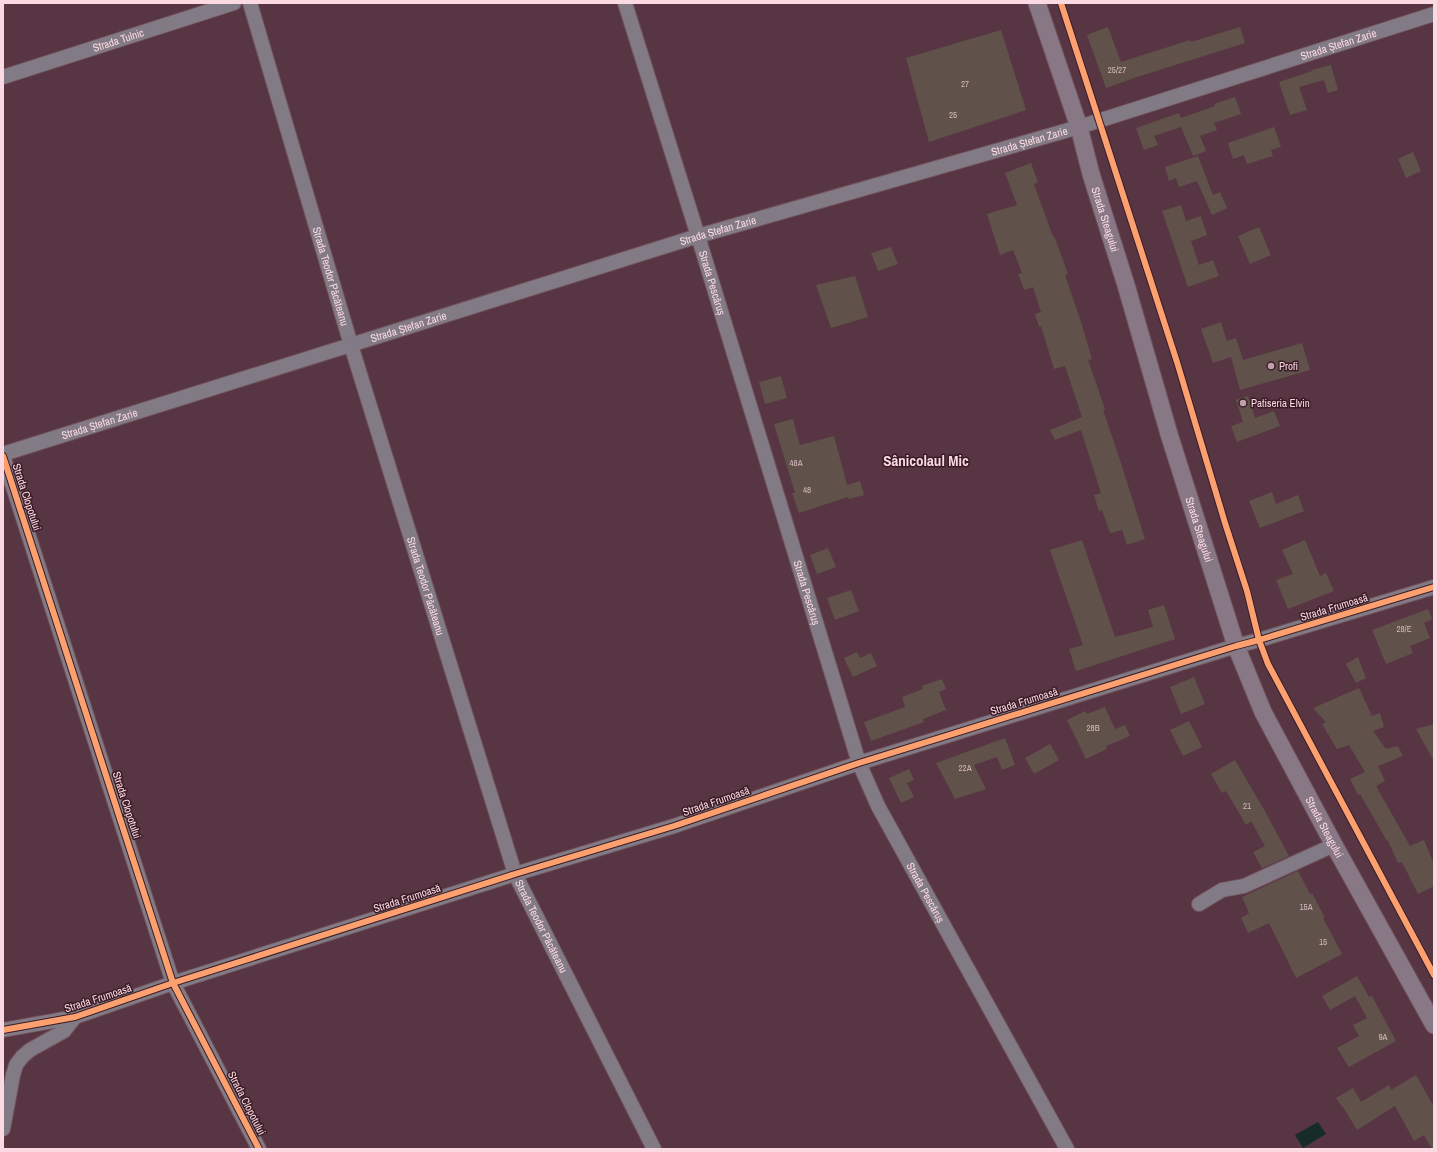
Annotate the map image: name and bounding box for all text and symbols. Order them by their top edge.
street label: Strada Tulnic [91,25,146,55]
street label: Strada Ștefan Zarie [1299,26,1378,63]
house number: 25/27 [1108,64,1126,76]
house number: 27 [961,78,969,90]
house number: 25 [949,109,957,121]
street label: Strada Ștefan Zarie [989,124,1069,159]
street label: Strada Steagului [1088,185,1122,254]
street label: Strada Ștefan Zarie [678,213,758,248]
street label: Strada Teodor Păcăteanu [310,225,352,327]
street label: Strada Pescăruș [696,249,729,317]
street label: Strada Ștefan Zarie [369,308,448,345]
place label: Profi [1279,359,1298,373]
marker: Profi [1266,361,1276,371]
place label: Patiseria Elvin [1251,396,1310,410]
marker: Patiseria Elvin [1238,398,1248,408]
street label: Strada Ștefan Zarie [60,405,139,442]
district label: Sânicolaul Mic [883,450,969,471]
house number: 48A [789,457,803,469]
street label: Strada Clopotului [10,462,44,532]
house number: 48 [803,484,811,496]
street label: Strada Steagului [1182,495,1216,564]
street label: Strada Teodor Păcăteanu [404,535,448,637]
street label: Strada Pescăruș [790,559,824,627]
street label: Strada Frumoasă [1299,590,1369,624]
house number: 28/E [1396,623,1412,635]
street label: Strada Frumoasă [989,684,1059,718]
house number: 28B [1086,722,1100,734]
house number: 22A [958,762,972,774]
street label: Strada Clopotului [110,770,144,840]
street label: Strada Frumoasă [681,783,751,819]
street label: Strada Steagului [1302,794,1347,860]
house number: 21 [1243,800,1251,812]
street label: Strada Pescăruș [903,860,948,926]
street label: Strada Teodor Păcăteanu [512,877,571,975]
street label: Strada Frumoasă [372,881,442,915]
house number: 15A [1299,901,1313,913]
house number: 15 [1319,936,1327,948]
street label: Strada Frumoasă [63,981,133,1015]
house number: 9A [1378,1031,1388,1043]
street label: Strada Clopotului [225,1069,269,1137]

